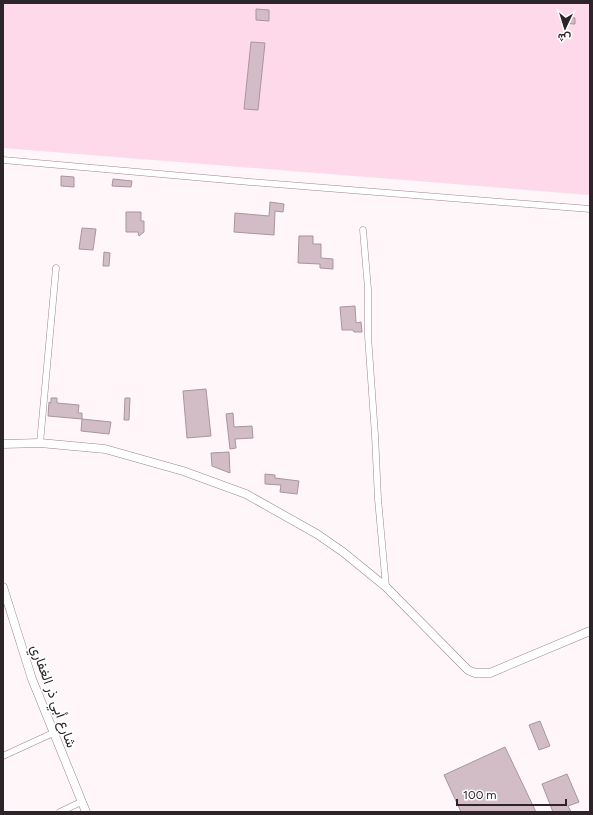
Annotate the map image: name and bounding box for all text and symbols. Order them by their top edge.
north arrow [545,8,585,48]
text: ش [557,31,571,44]
street label: شارع أبي ذر الغفاري [24,642,80,751]
scale bar [457,781,566,807]
text: 100 m [463,788,497,802]

